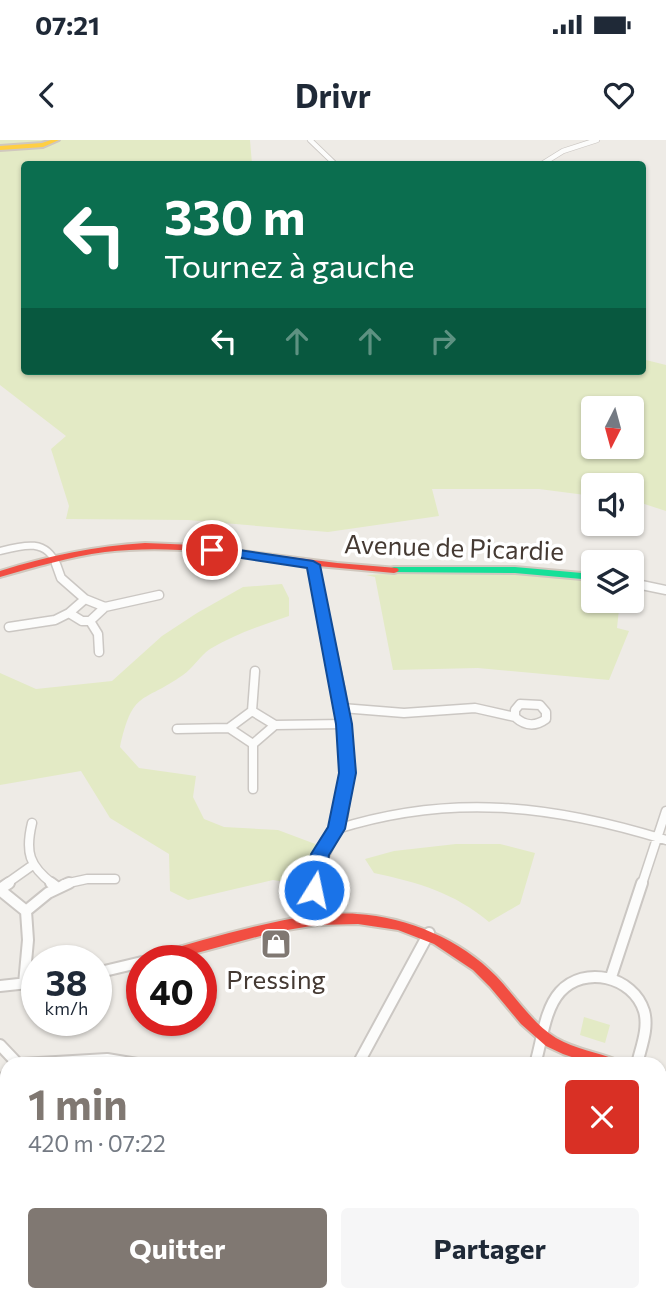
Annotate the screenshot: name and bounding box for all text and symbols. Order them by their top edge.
text: 07:21 [35,9,100,40]
text: Drivr [295,75,371,115]
icon: back [28,76,66,114]
icon: heart [600,76,638,114]
text: 330 m [164,185,305,245]
icon: left [49,189,140,280]
text: Tournez à gauche [164,245,415,285]
icon: left [205,322,243,360]
icon: ahead [278,322,316,360]
icon: ahead [351,322,389,360]
icon: right [424,322,462,360]
north arrow [581,396,644,458]
map controls [581,396,644,613]
button: sound [581,473,644,536]
pin [182,520,242,580]
street label: Avenue de Picardie [343,527,565,566]
icon: arrive [193,531,231,569]
button: layers [581,550,644,613]
position arrow [277,853,351,927]
shop icon: Pressing [259,927,293,961]
speed limit sign: 40 [126,945,217,1036]
text: 38 [45,960,88,1003]
place label: Pressing [226,963,326,994]
text: km/h [45,997,88,1019]
text: 1 min [28,1077,128,1129]
button: close [565,1080,639,1154]
text: 420 m · 07:22 [28,1129,166,1157]
button: Quitter [28,1208,327,1288]
button: Partager [341,1208,639,1288]

